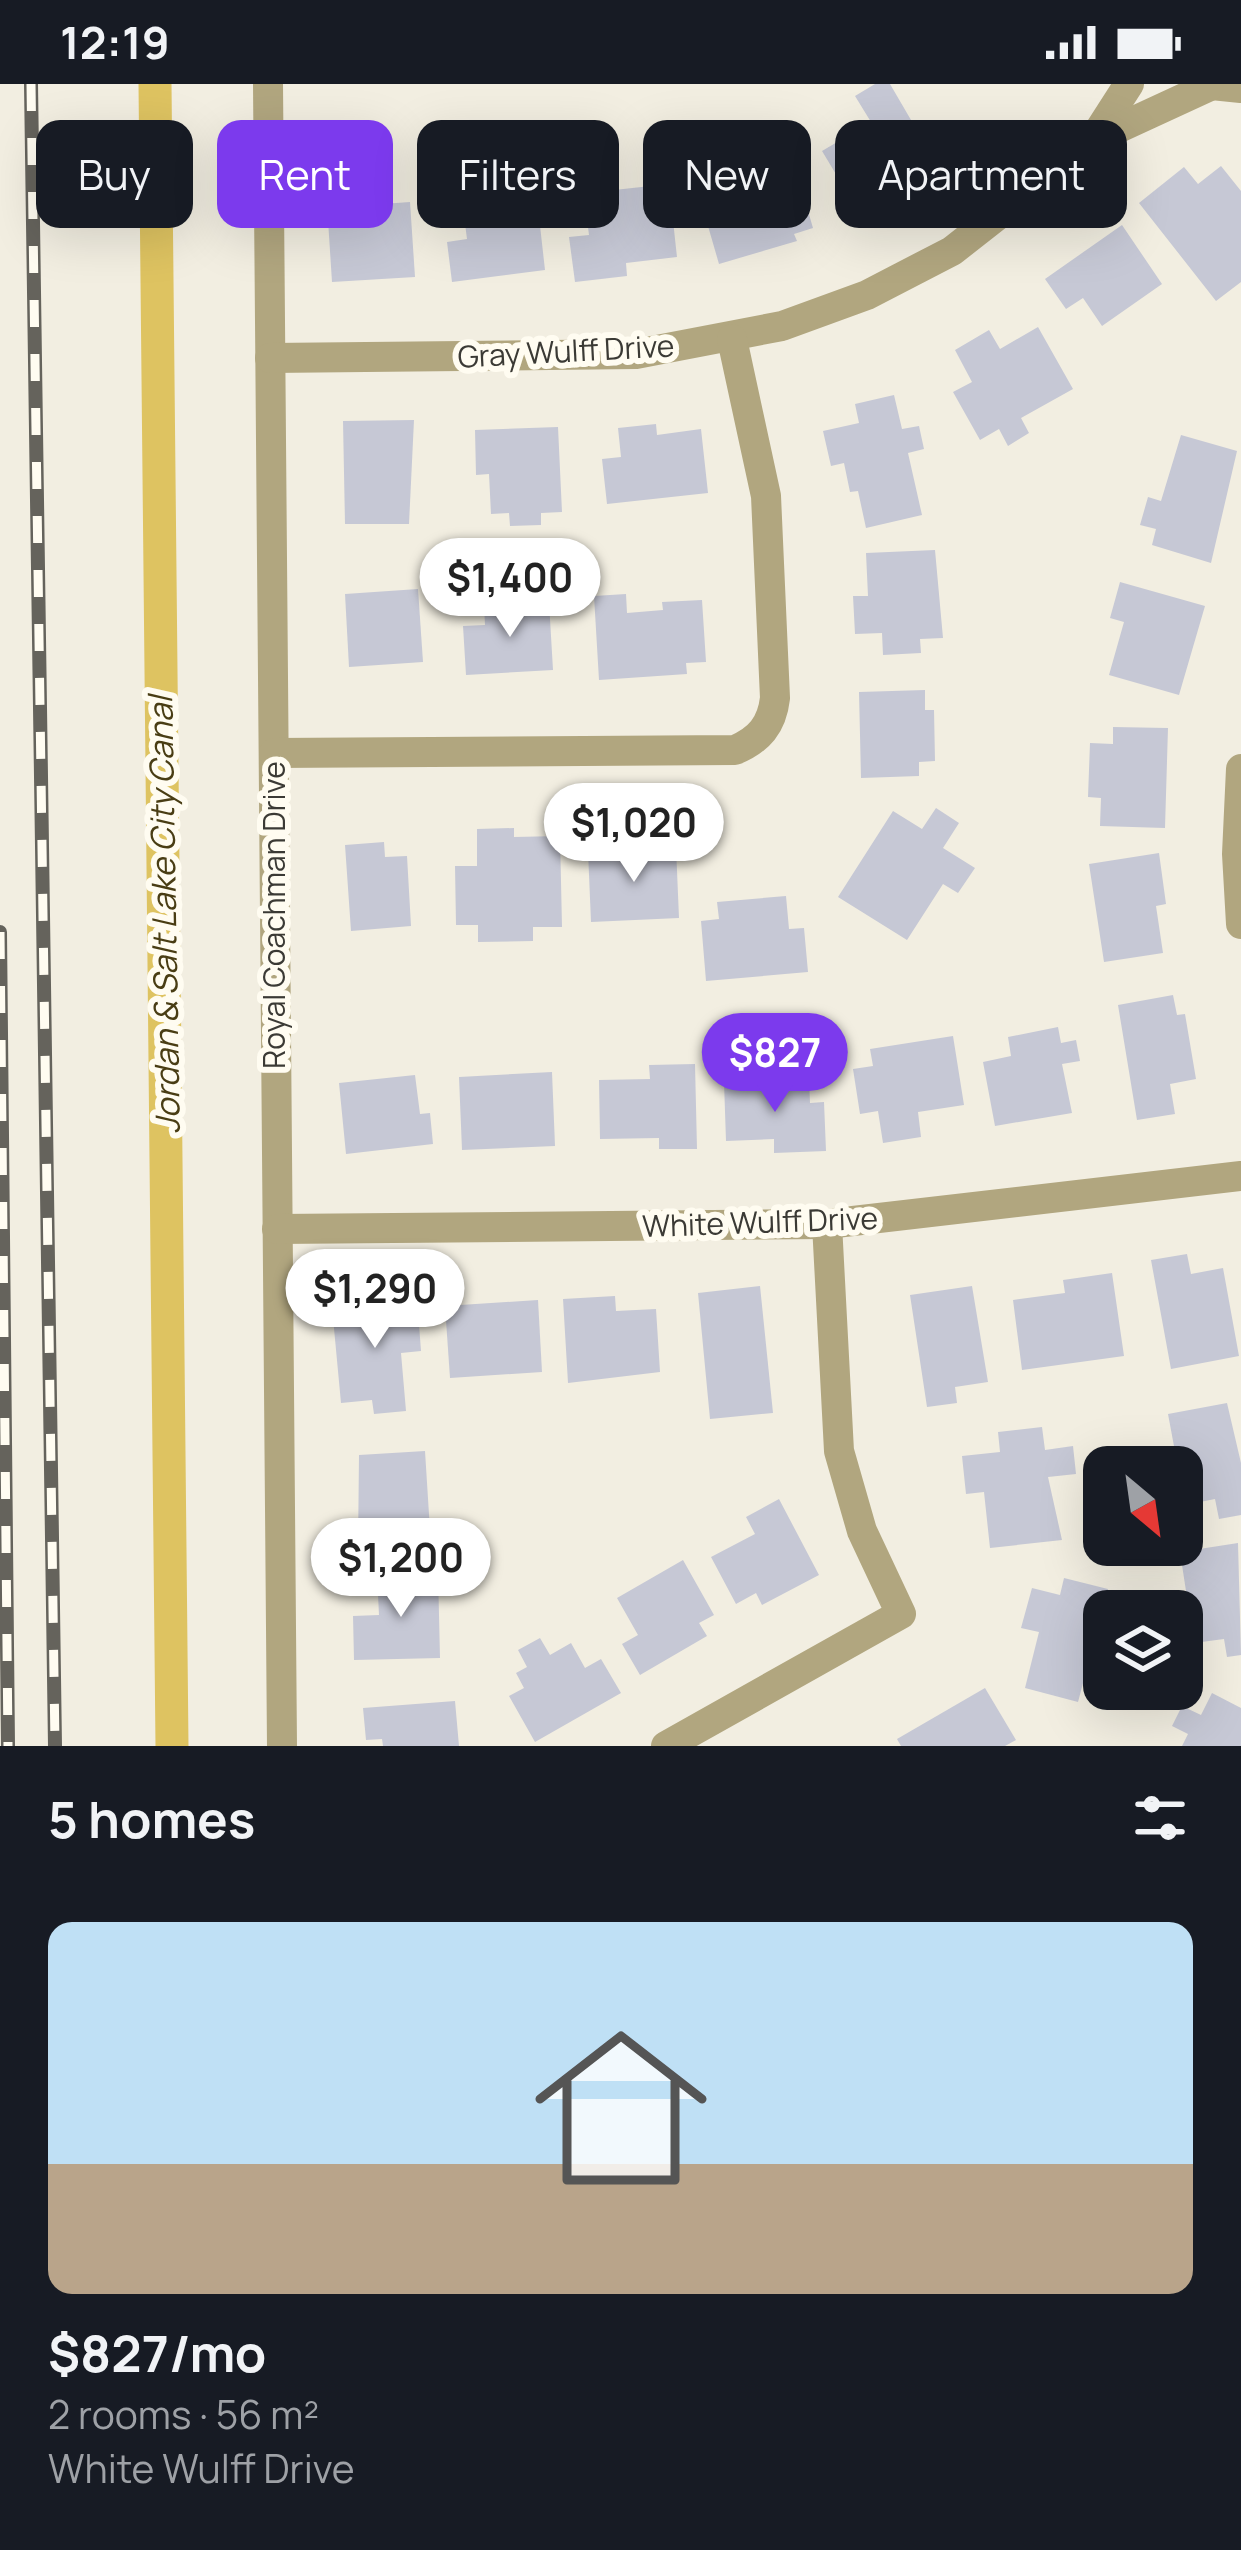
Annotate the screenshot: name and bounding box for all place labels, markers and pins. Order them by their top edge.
pin: $1,400 [412,538,608,640]
pin: $1,020 [536,783,732,885]
pin: $827 [704,1013,846,1115]
pin: $1,290 [277,1249,473,1351]
pin: $1,200 [303,1518,499,1620]

